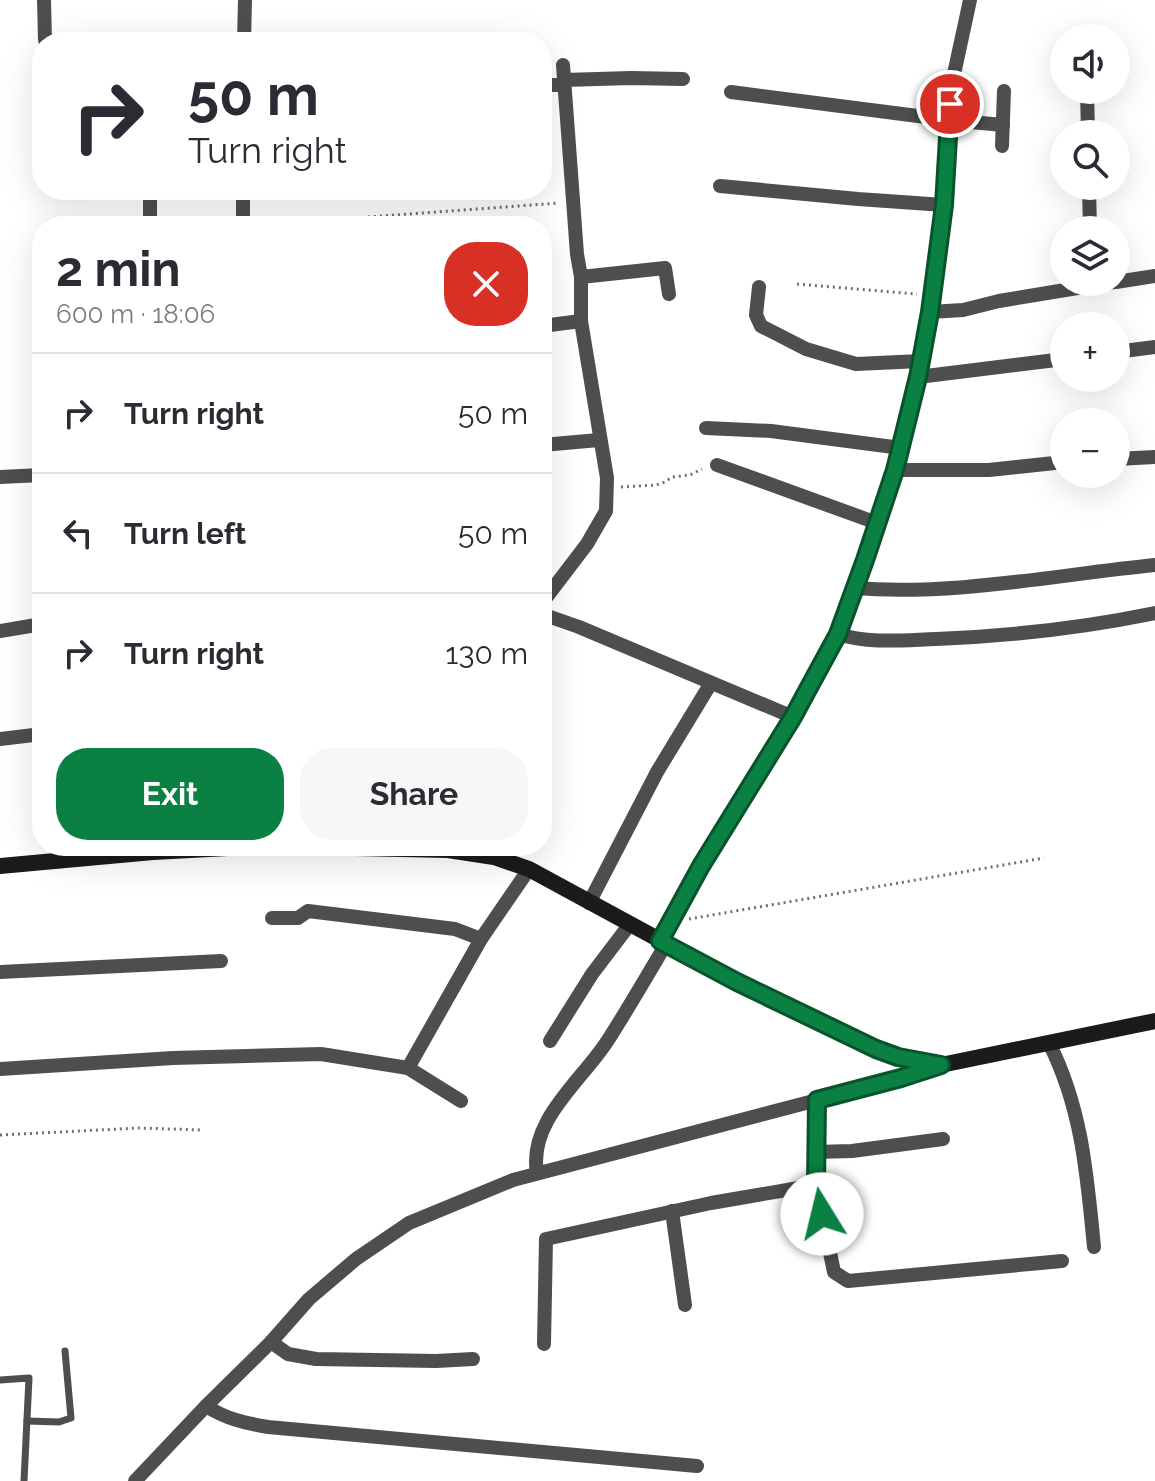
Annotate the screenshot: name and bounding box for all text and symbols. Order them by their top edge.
map controls [1050,24,1130,488]
button: sound [1050,24,1130,104]
text: 50 m [188,62,319,128]
icon: right [56,64,160,168]
pin [916,70,984,138]
icon: arrive [928,82,972,126]
button: search [1050,120,1130,200]
text: Turn right [188,129,347,171]
button: layers [1050,216,1130,296]
text: 2 min [56,241,181,297]
button: close [444,242,528,326]
text: 600 m · 18:06 [56,299,215,329]
button: + [1050,312,1130,392]
icon: right [56,391,100,435]
text: Turn right [124,396,264,431]
text: 50 m [458,396,528,431]
button: − [1050,408,1130,488]
icon: left [56,511,100,555]
text: Turn left [124,516,246,551]
text: 50 m [458,516,528,551]
icon: right [56,631,100,675]
text: Turn right [124,636,264,671]
text: 130 m [446,636,528,671]
button: Exit [56,748,284,840]
button: Share [300,748,528,840]
position arrow [780,1172,864,1256]

